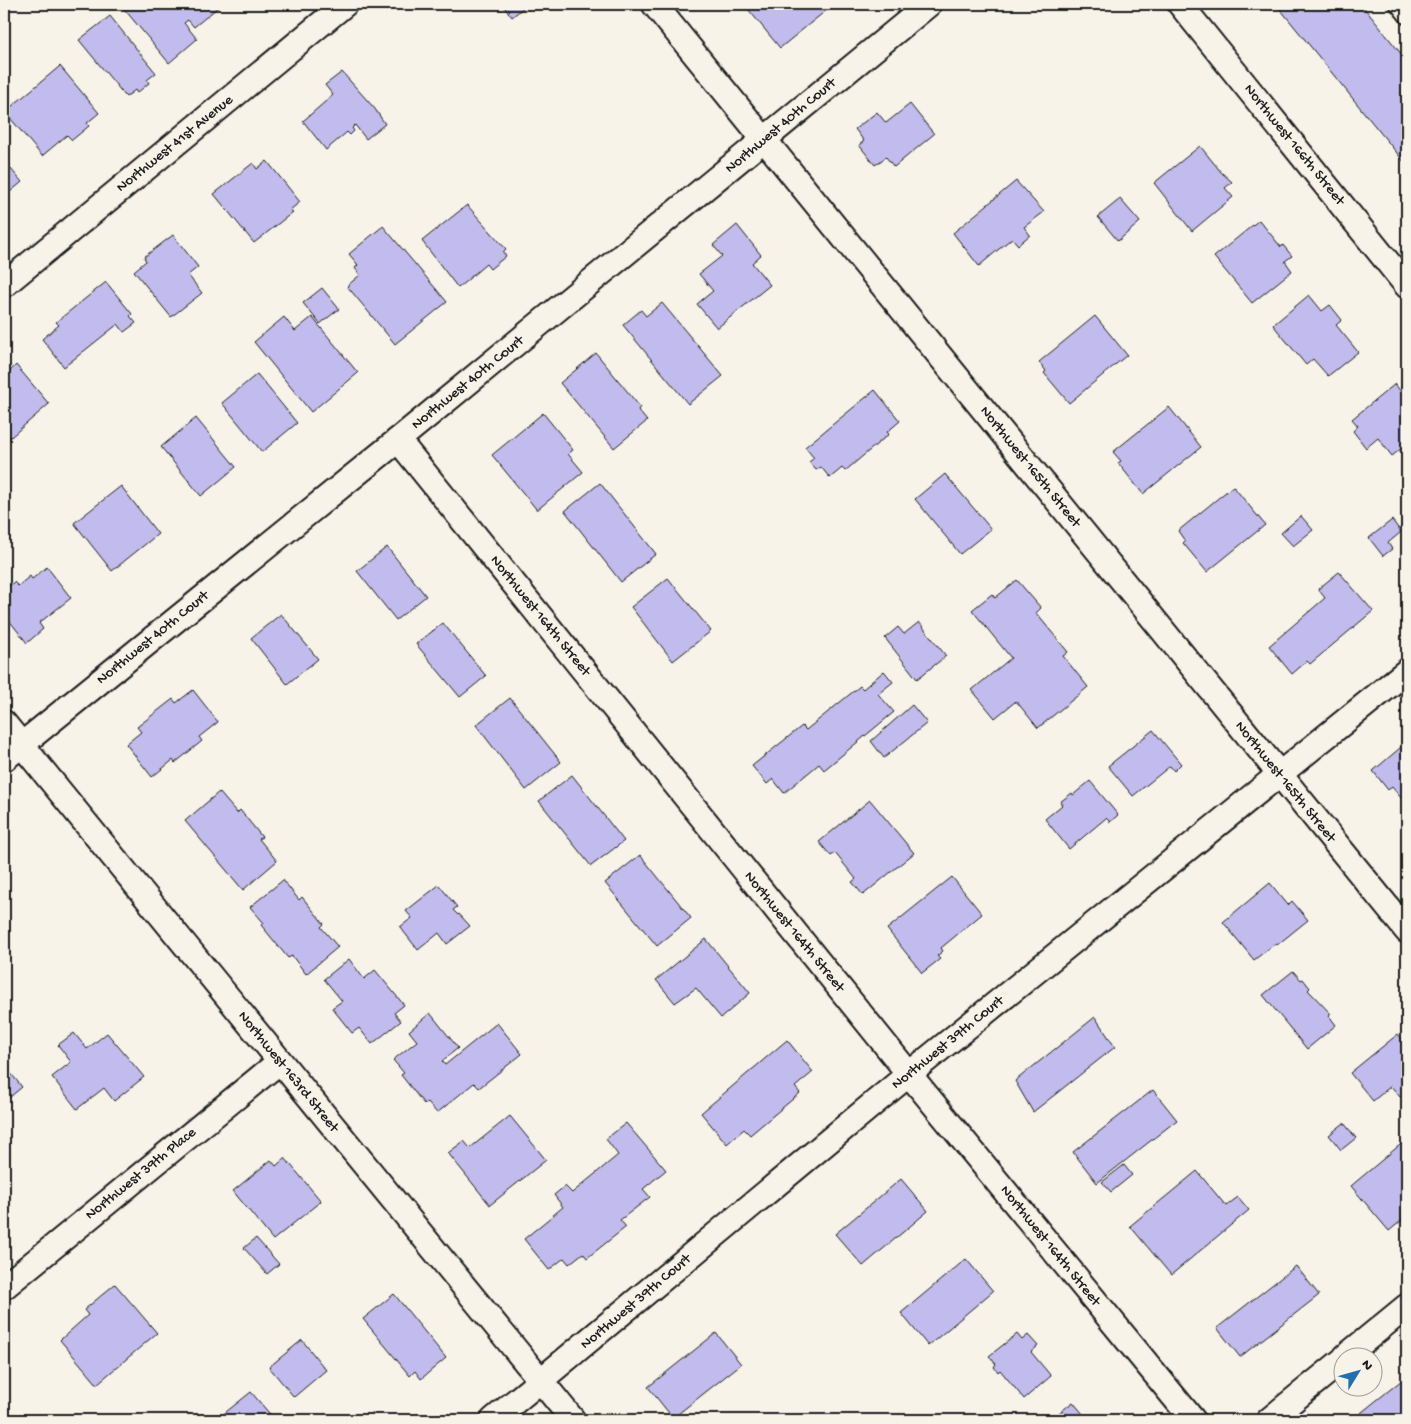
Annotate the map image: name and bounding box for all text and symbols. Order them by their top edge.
street label: Northwest 40th Court [722,73,842,178]
street label: Northwest 166th Street [1240,81,1350,211]
street label: Northwest 41st Avenue [113,91,237,197]
street label: Northwest 40th Court [408,331,529,434]
street label: Northwest 165th Street [976,403,1086,533]
street label: Northwest 164th Street [486,552,595,681]
street label: Northwest 40th Court [93,586,214,689]
street label: Northwest 165th Street [1231,718,1341,848]
street label: Northwest 164th Street [740,868,849,997]
street label: Northwest 39th Court [888,991,1009,1094]
street label: Northwest 163rd Street [234,1008,344,1138]
street label: Northwest 39th Place [82,1124,200,1224]
street label: Northwest 164th Street [996,1182,1105,1311]
street label: Northwest 39th Court [577,1249,696,1354]
north arrow [1334,1346,1384,1396]
text: N [1357,1357,1376,1374]

